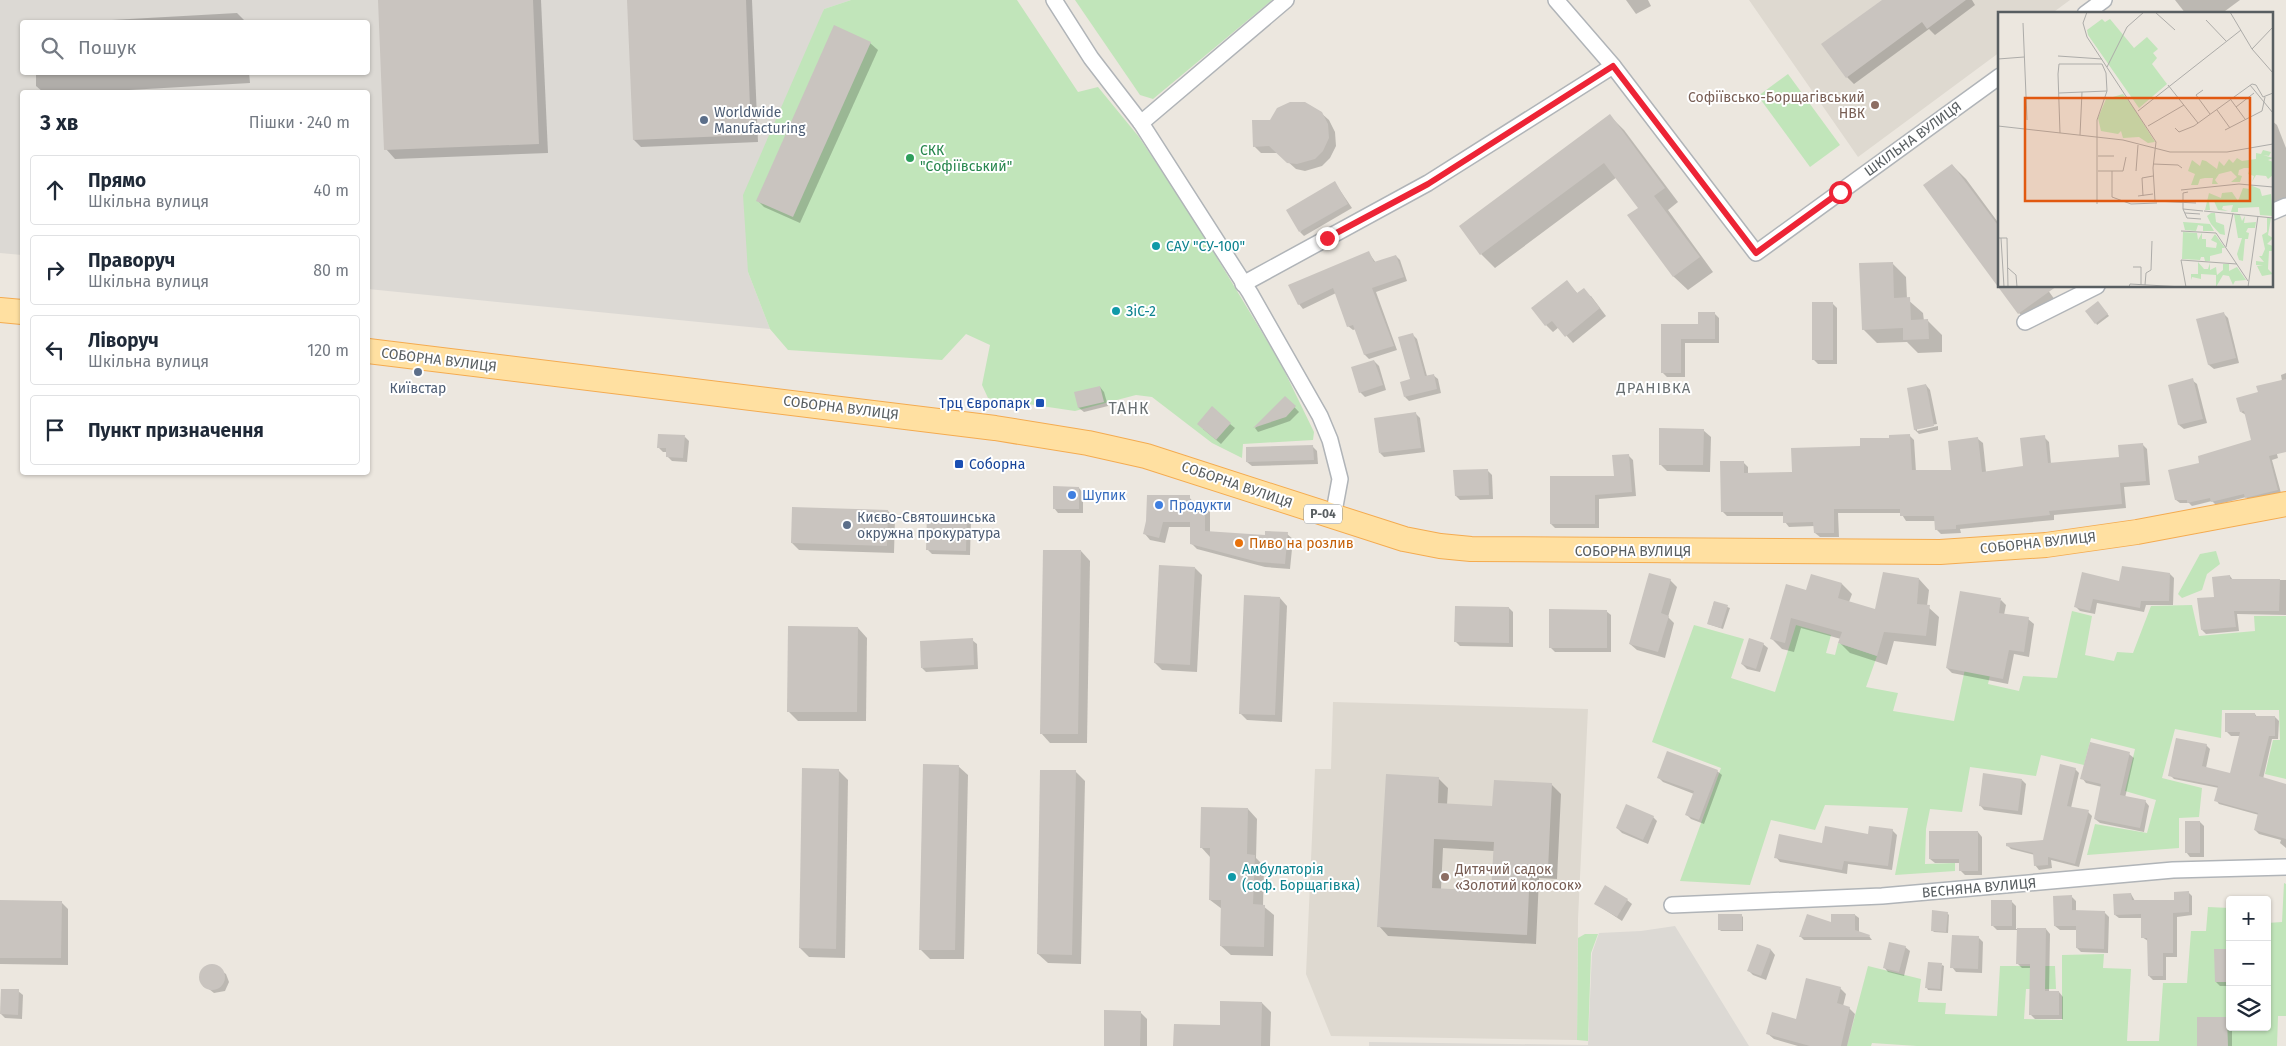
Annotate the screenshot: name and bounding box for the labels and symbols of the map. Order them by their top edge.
inset map [1998,12,2274,288]
place label: Софіївсько-Борщагівський НВК [1688,89,1866,122]
street label: ШКІЛЬНА ВУЛИЦЯ [1861,98,1965,180]
marker: Софіївсько-Борщагівський НВК [1869,99,1881,111]
place label: Worldwide Manufacturing [714,104,806,137]
marker: Worldwide Manufacturing [698,114,710,126]
place label: СКК "Софіївський" [920,142,1012,175]
marker: СКК "Софіївський" [904,152,916,164]
route start [1829,181,1852,204]
route end [1316,227,1339,250]
place label: САУ "СУ-100" [1166,238,1245,255]
marker: САУ "СУ-100" [1150,240,1162,252]
place label: ЗіС-2 [1126,303,1156,320]
marker: ЗіС-2 [1110,305,1122,317]
street label: СОБОРНА ВУЛИЦЯ [380,344,498,376]
marker: Київстар [412,366,424,378]
district label: ДРАНІВКА [1616,379,1691,397]
place label: Київстар [390,380,446,397]
street label: СОБОРНА ВУЛИЦЯ [782,392,900,424]
place label: Трц Європарк [939,395,1031,412]
marker: Трц Європарк [1034,397,1046,409]
district label: ТАНК [1109,399,1149,418]
place label: Соборна [969,456,1025,473]
marker: Соборна [953,458,965,470]
street label: СОБОРНА ВУЛИЦЯ [1179,458,1295,512]
place label: Шупик [1082,487,1126,504]
marker: Шупик [1066,489,1078,501]
place label: Продукти [1169,497,1231,514]
marker: Продукти [1153,499,1165,511]
road number: Р-04 [1304,504,1342,524]
place label: Києво-Святошинська окружна прокуратура [857,509,1001,542]
marker: Києво-Святошинська окружна прокуратура [841,519,853,531]
street label: СОБОРНА ВУЛИЦЯ [1979,528,2097,558]
place label: Пиво на розлив [1249,535,1354,552]
marker: Пиво на розлив [1233,537,1245,549]
street label: СОБОРНА ВУЛИЦЯ [1575,543,1691,560]
place label: Амбулаторія (соф. Борщагівка) [1242,861,1360,894]
place label: Дитячий садок «Золотий колосок» [1454,861,1582,894]
marker: Амбулаторія (соф. Борщагівка) [1226,871,1238,883]
marker: Дитячий садок «Золотий колосок» [1439,871,1451,883]
street label: ВЕСНЯНА ВУЛИЦЯ [1921,875,2037,901]

